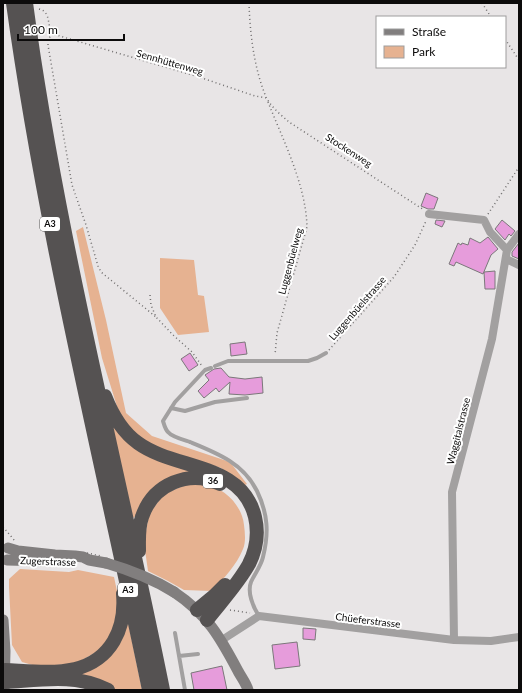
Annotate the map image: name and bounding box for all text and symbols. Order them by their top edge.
scale bar [18,16,124,42]
legend [376,16,506,68]
text: 100 m [24,22,58,37]
text: Straße [412,24,446,39]
text: Park [412,44,436,59]
street label: Sennhüttenweg [135,47,205,77]
street label: Stockenweg [323,131,375,169]
road number: A3 [40,217,60,231]
street label: Luggenbüelweg [275,226,305,296]
street label: Luggenbüelstrasse [326,274,388,342]
street label: Waggitalstrasse [444,396,472,466]
road number: 36 [203,474,223,488]
street label: Zugerstrasse [20,554,76,568]
road number: A3 [118,583,138,597]
street label: Chüeferstrasse [335,610,401,630]

